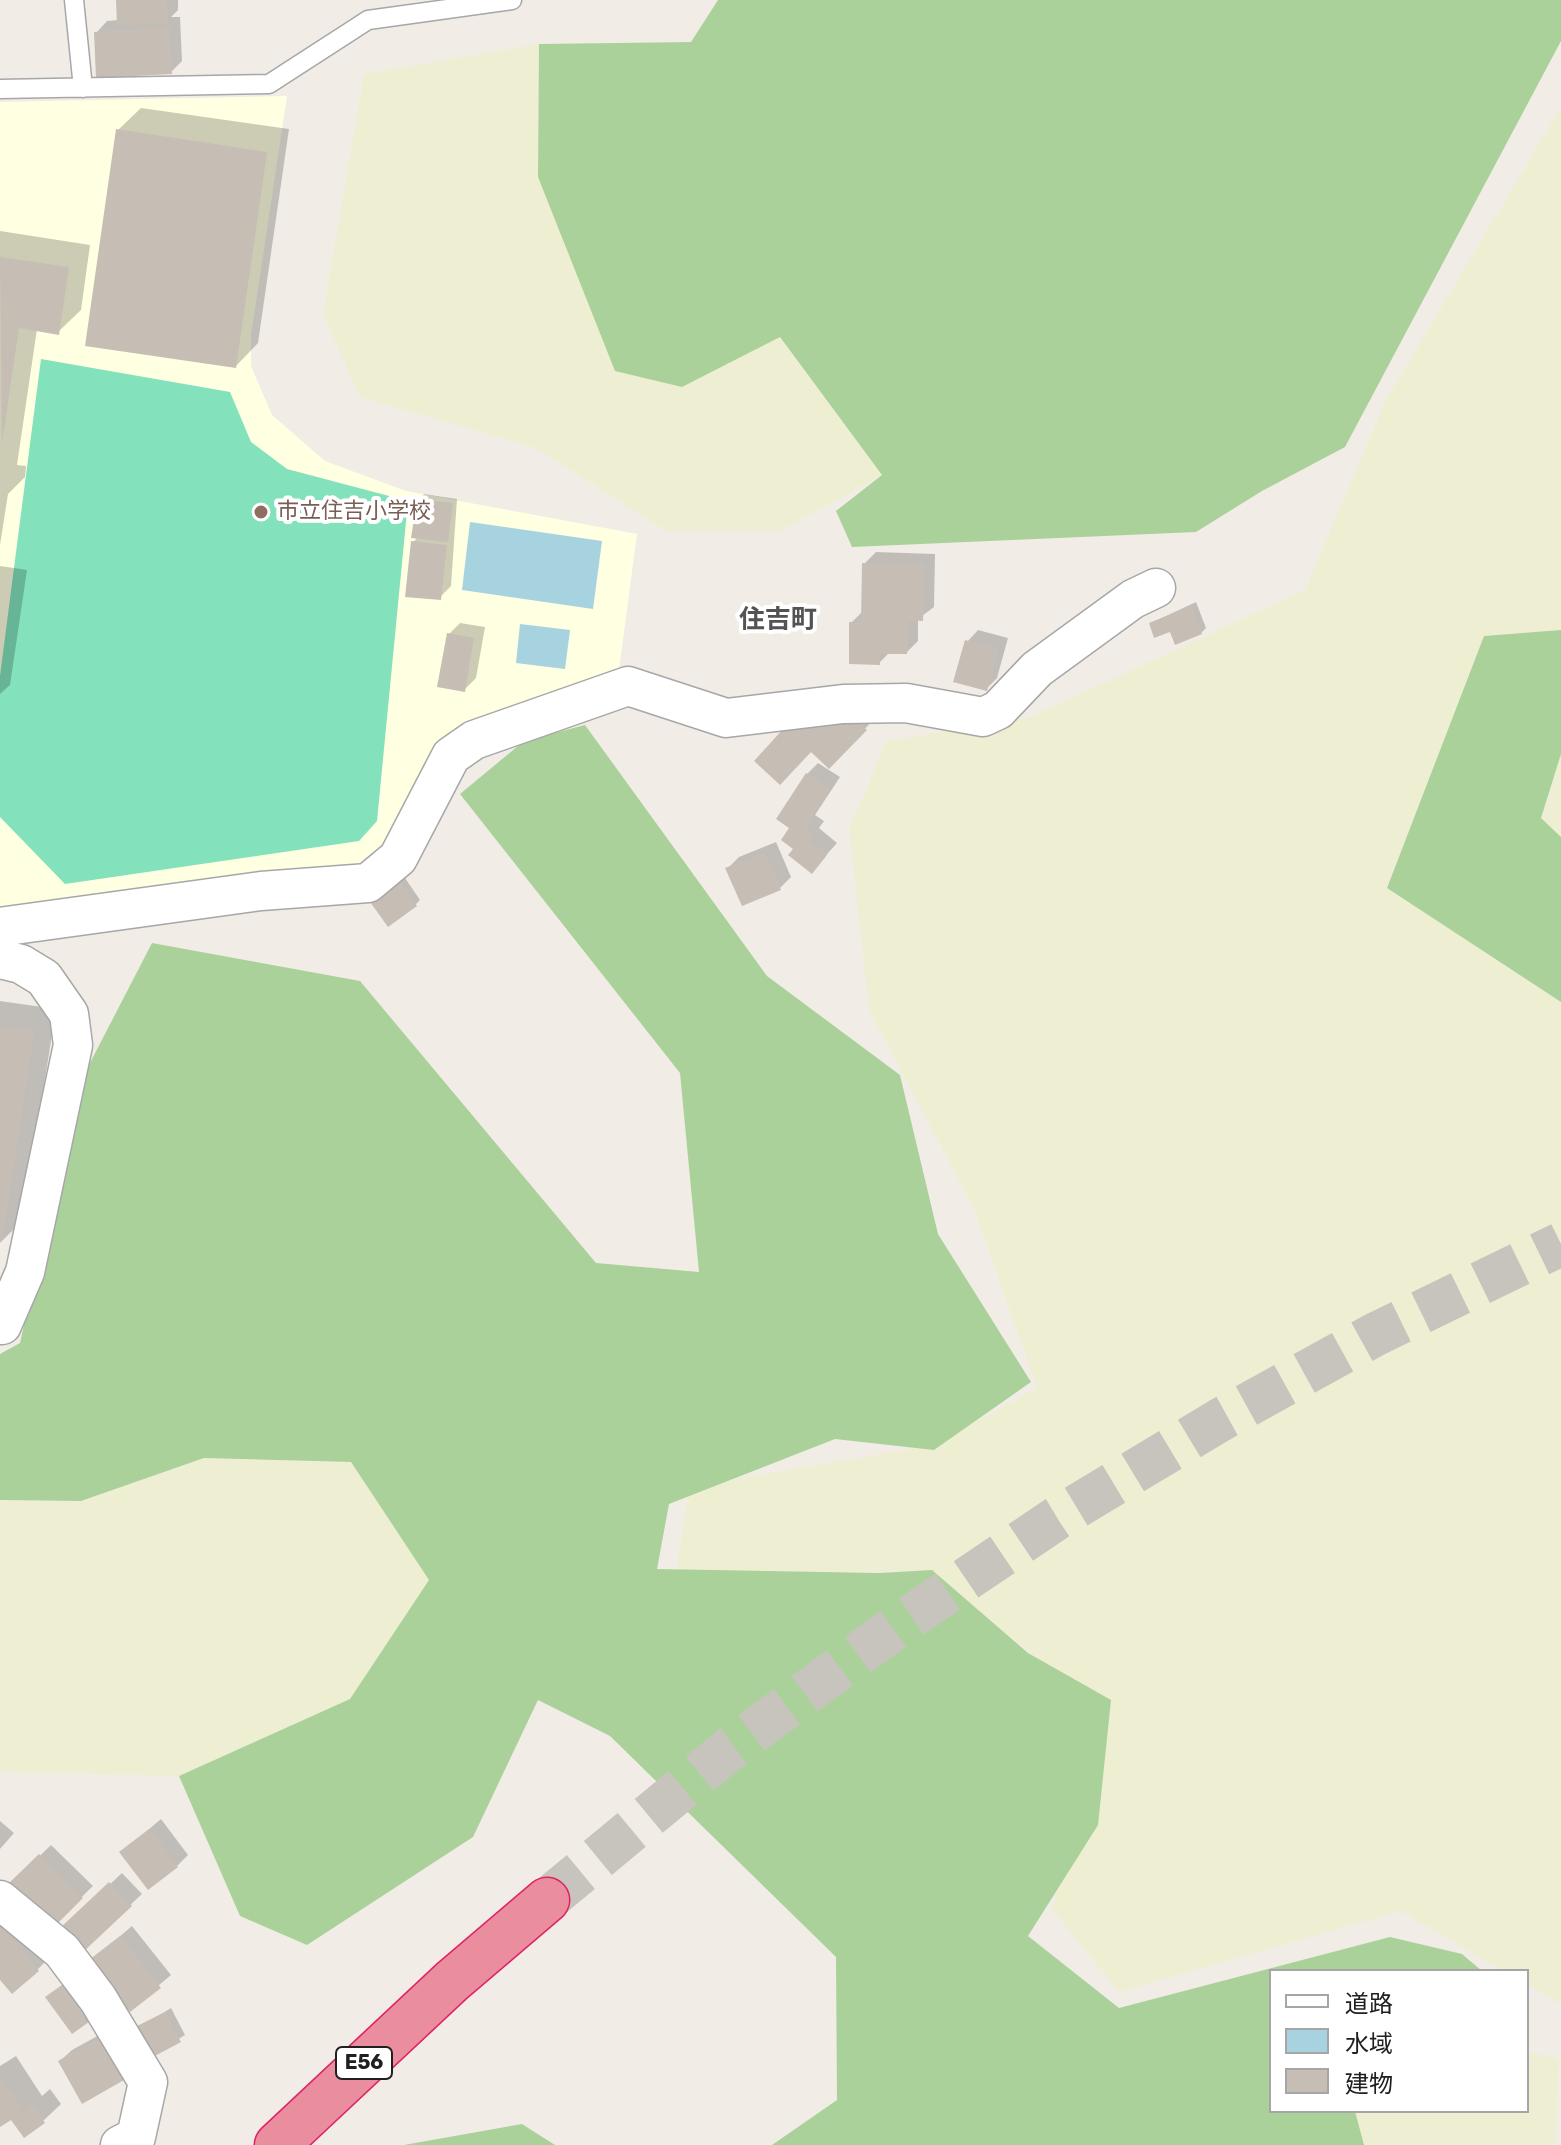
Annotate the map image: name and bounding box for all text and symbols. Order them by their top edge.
place label: 市立住吉小学校 [277,499,431,525]
marker: 市立住吉小学校 [252,503,270,521]
district label: 住吉町 [739,604,817,636]
legend [1269,1969,1529,2113]
text: 道路 [1345,1990,1393,2018]
text: 水域 [1345,2030,1393,2058]
road number: E56 [336,2047,392,2079]
text: 建物 [1345,2070,1393,2098]

